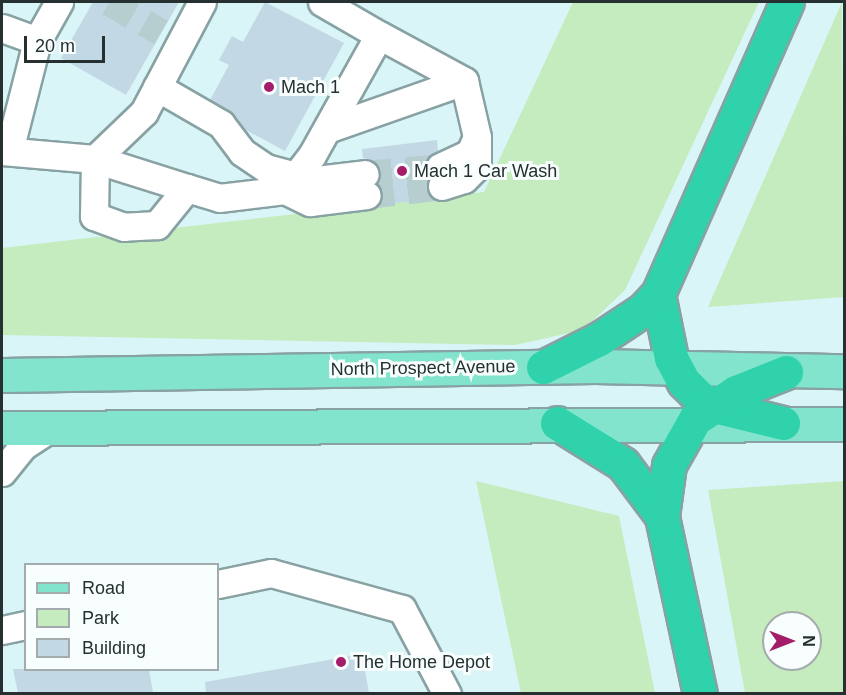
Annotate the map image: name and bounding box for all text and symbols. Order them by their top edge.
scale bar [27,24,108,62]
text: 20 m [35,36,75,56]
place label: Mach 1 [281,76,340,98]
marker: Mach 1 [262,80,276,94]
place label: Mach 1 Car Wash [414,160,557,182]
marker: Mach 1 Car Wash [395,164,409,178]
street label: North Prospect Avenue [330,356,516,380]
legend [24,563,219,671]
text: Road [82,578,125,598]
text: Park [82,608,119,628]
north arrow [762,611,822,671]
text: N [800,635,817,647]
text: Building [82,638,146,658]
place label: The Home Depot [353,651,490,673]
marker: The Home Depot [334,655,348,669]

